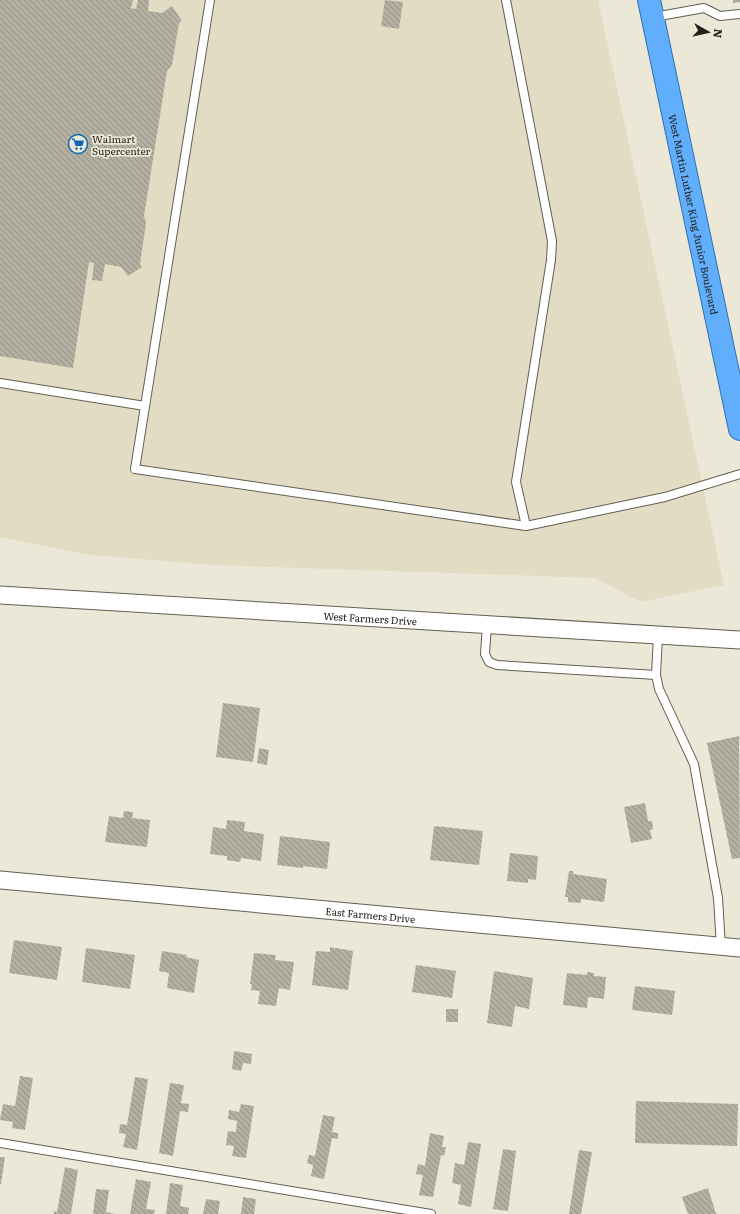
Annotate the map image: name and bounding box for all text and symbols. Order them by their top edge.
north arrow [688,12,728,52]
text: N [710,28,727,39]
street label: West Martin Luther King Junior Boulevard [666,113,723,316]
place label: Walmart Supercenter [92,131,151,158]
supermarket icon: Walmart Supercenter [67,133,89,155]
street label: West Farmers Drive [323,607,417,628]
street label: East Farmers Drive [325,902,416,926]

